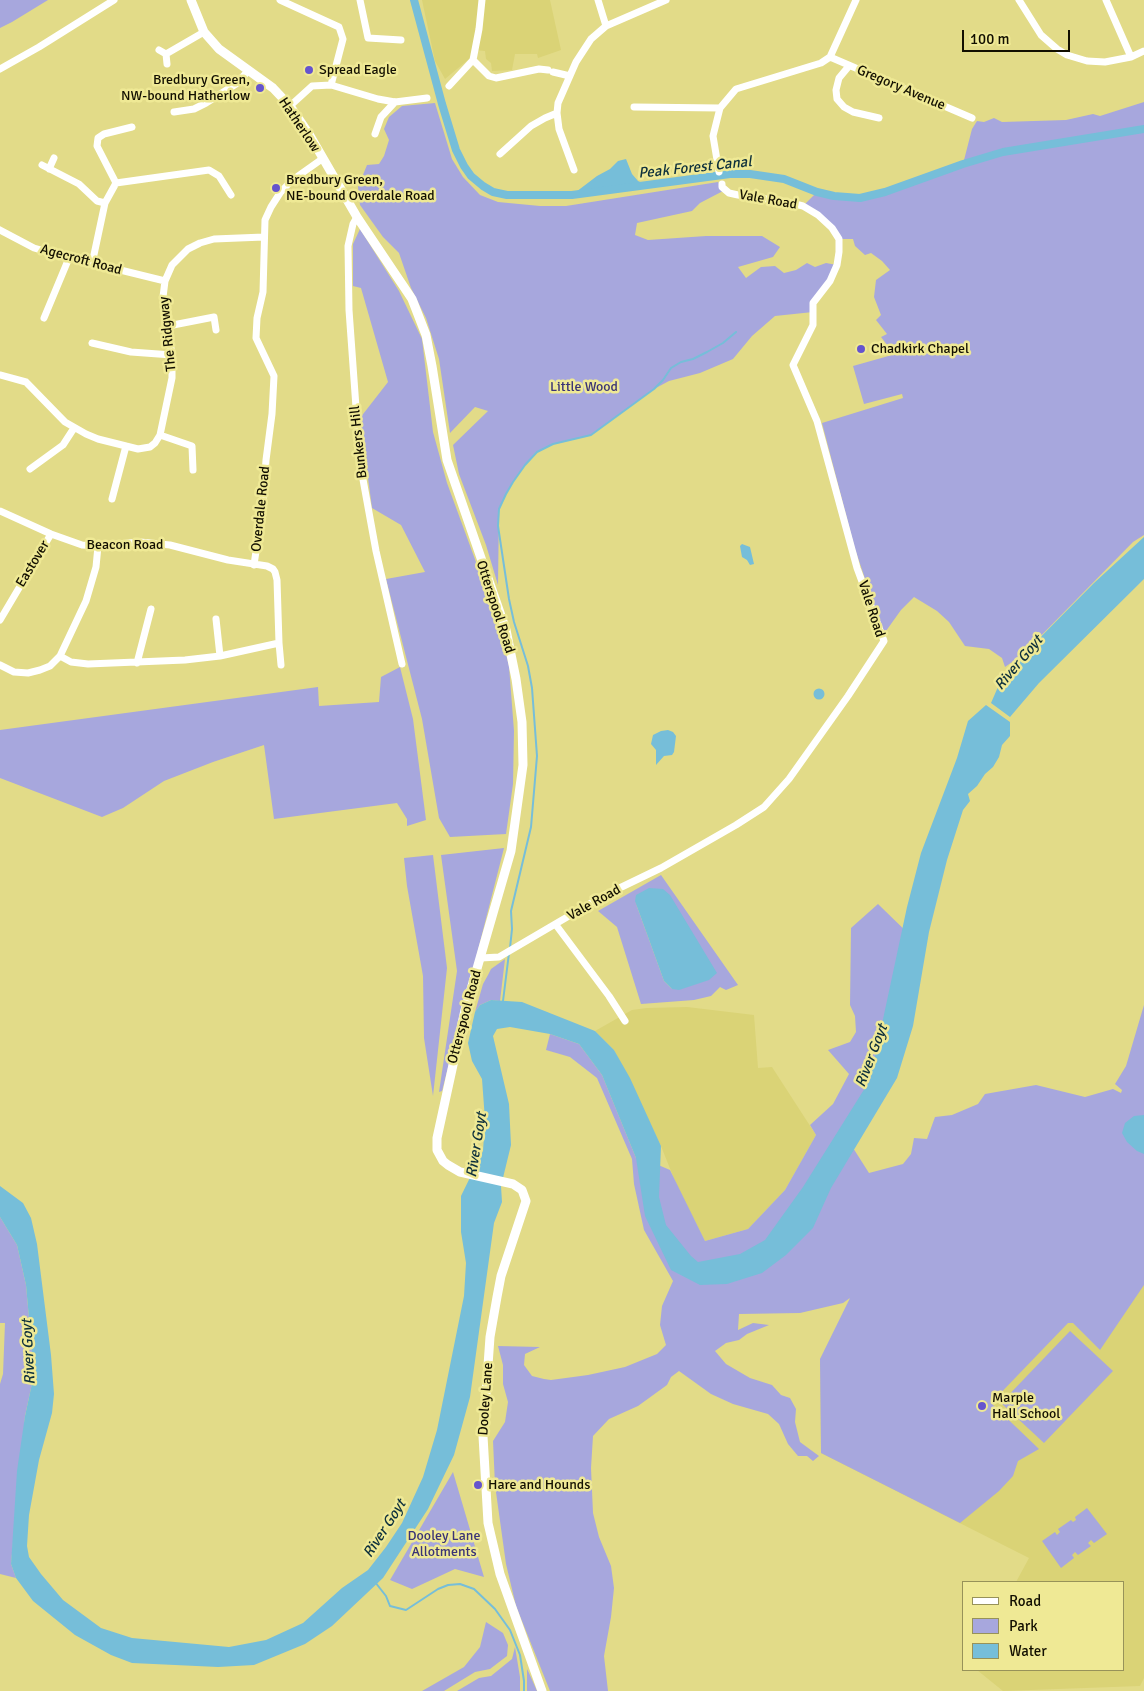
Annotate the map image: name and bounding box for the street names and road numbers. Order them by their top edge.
street label: Gregory Avenue [854,62,948,114]
street label: Hatherlow [275,94,323,156]
street label: Vale Road [738,187,798,213]
street label: Agecroft Road [38,241,124,279]
street label: The Ridgway [156,296,180,372]
street label: Bunkers Hill [347,405,371,479]
street label: Overdale Road [248,465,274,553]
street label: Beacon Road [87,537,163,553]
street label: Eastover [13,538,53,590]
street label: Otterspool Road [472,559,518,655]
street label: Vale Road [854,579,888,639]
street label: Vale Road [564,881,624,925]
street label: Otterspool Road [444,968,486,1066]
street label: Dooley Lane [475,1362,497,1436]

